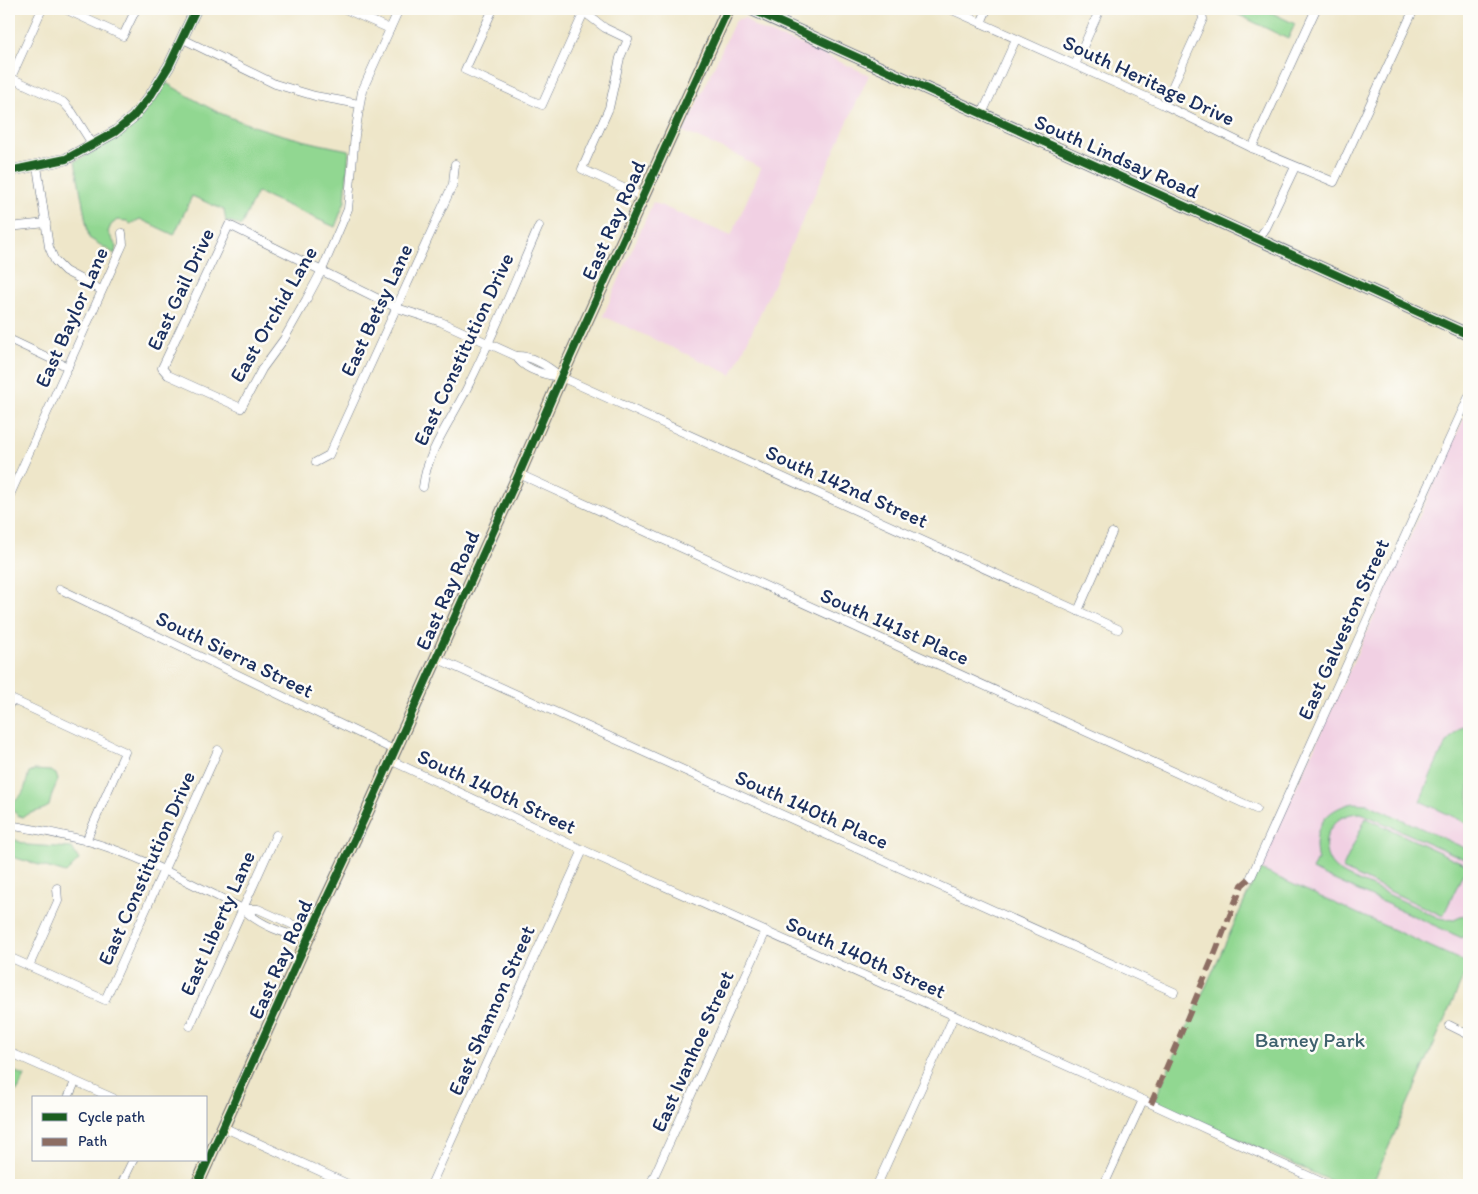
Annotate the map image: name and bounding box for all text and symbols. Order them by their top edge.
street label: South Heritage Drive [1059,29,1239,131]
street label: South Lindsay Road [1031,108,1204,204]
street label: East Ray Road [575,156,651,284]
street label: East Gail Drive [141,224,219,354]
street label: East Betsy Lane [334,240,418,380]
street label: East Orchid Lane [224,242,322,386]
street label: East Baylor Lane [29,243,113,391]
street label: East Constitution Drive [407,249,519,449]
street label: South 142nd Street [762,439,932,533]
street label: East Ray Road [409,526,485,654]
street label: East Galveston Street [1292,534,1394,723]
street label: South 141st Place [817,582,973,670]
street label: South Sierra Street [152,605,318,703]
street label: South 140th Street [414,743,581,839]
street label: South 140th Place [731,764,893,854]
street label: East Constitution Drive [92,767,200,969]
street label: East Liberty Lane [174,847,260,999]
street label: East Ray Road [242,895,318,1023]
street label: South 140th Street [782,911,950,1004]
street label: East Shannon Street [442,921,540,1099]
street label: East Ivanhoe Street [645,966,739,1136]
park label: Barney Park [1255,1027,1366,1052]
legend [32,1096,208,1162]
text: Cycle path [78,1108,145,1126]
text: Path [78,1132,107,1150]

